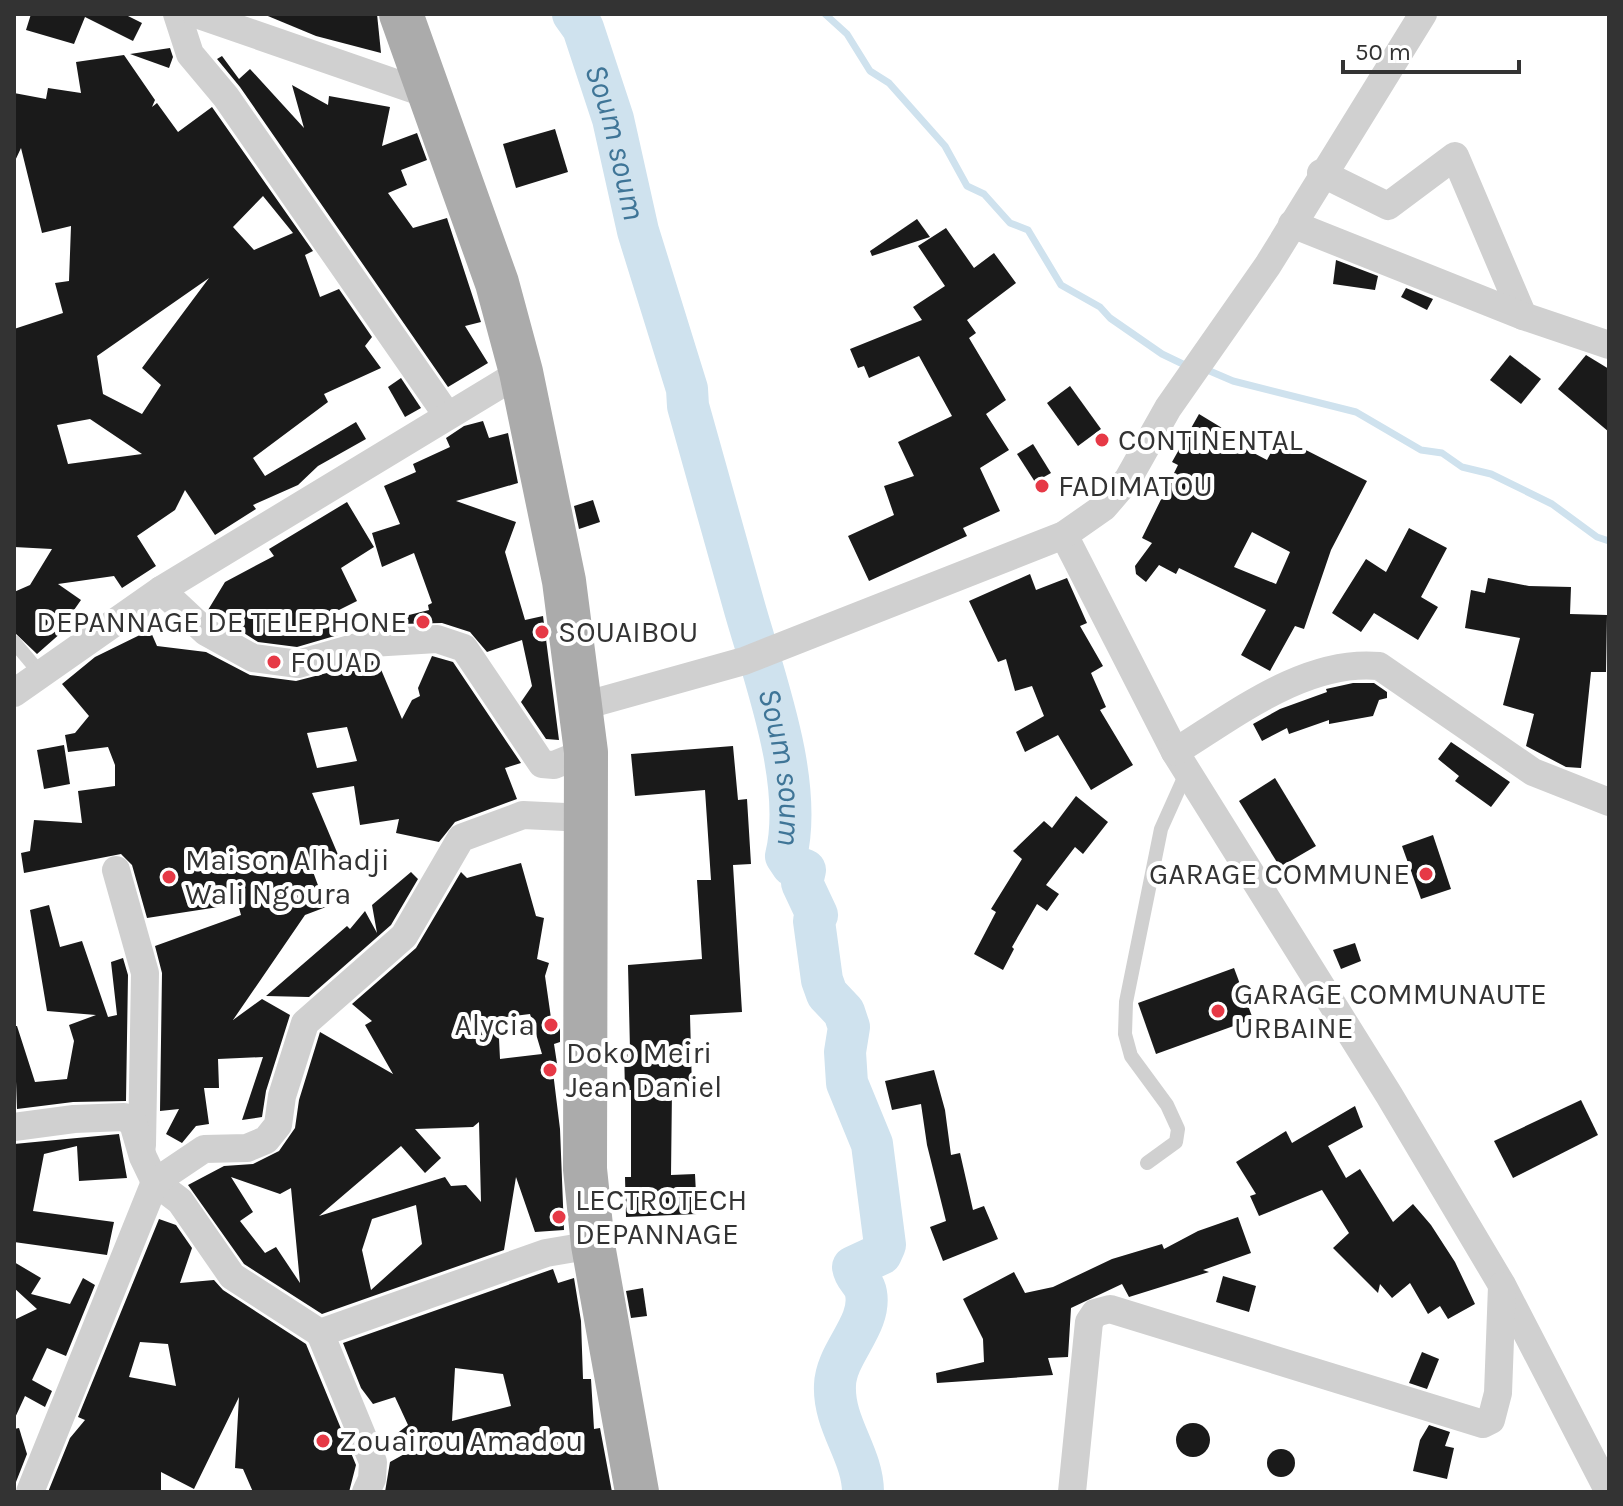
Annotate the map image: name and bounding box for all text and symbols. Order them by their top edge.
scale bar [1343,24,1519,74]
text: 50 m [1355,38,1411,66]
water label: Soum soum [577,59,653,223]
place label: CONTINENTAL [1118,422,1303,458]
marker: CONTINENTAL [1093,431,1111,449]
place label: FADIMATOU [1058,468,1213,504]
marker: FADIMATOU [1033,477,1051,495]
place label: DEPANNAGE DE TELEPHONE [36,604,407,640]
marker: DEPANNAGE DE TELEPHONE [414,613,432,631]
place label: SOUAIBOU [558,614,698,650]
marker: SOUAIBOU [533,623,551,641]
place label: FOUAD [290,644,382,680]
marker: FOUAD [265,653,283,671]
water label: Soum soum [750,684,809,848]
place label: Maison Alhadji Wali Ngoura [185,842,390,912]
place label: GARAGE COMMUNE [1149,856,1410,892]
marker: GARAGE COMMUNE [1417,865,1435,883]
marker: Maison Alhadji Wali Ngoura [160,868,178,886]
place label: GARAGE COMMUNAUTE URBAINE [1234,976,1547,1046]
marker: GARAGE COMMUNAUTE URBAINE [1209,1002,1227,1020]
place label: Alycia [454,1007,535,1043]
marker: Alycia [542,1016,560,1034]
place label: Doko Meiri Jean Daniel [566,1035,722,1105]
marker: Doko Meiri Jean Daniel [541,1061,559,1079]
place label: LECTROTECH DEPANNAGE [575,1182,747,1252]
marker: LECTROTECH DEPANNAGE [550,1208,568,1226]
place label: Zouairou Amadou [339,1423,583,1459]
marker: Zouairou Amadou [314,1432,332,1450]

